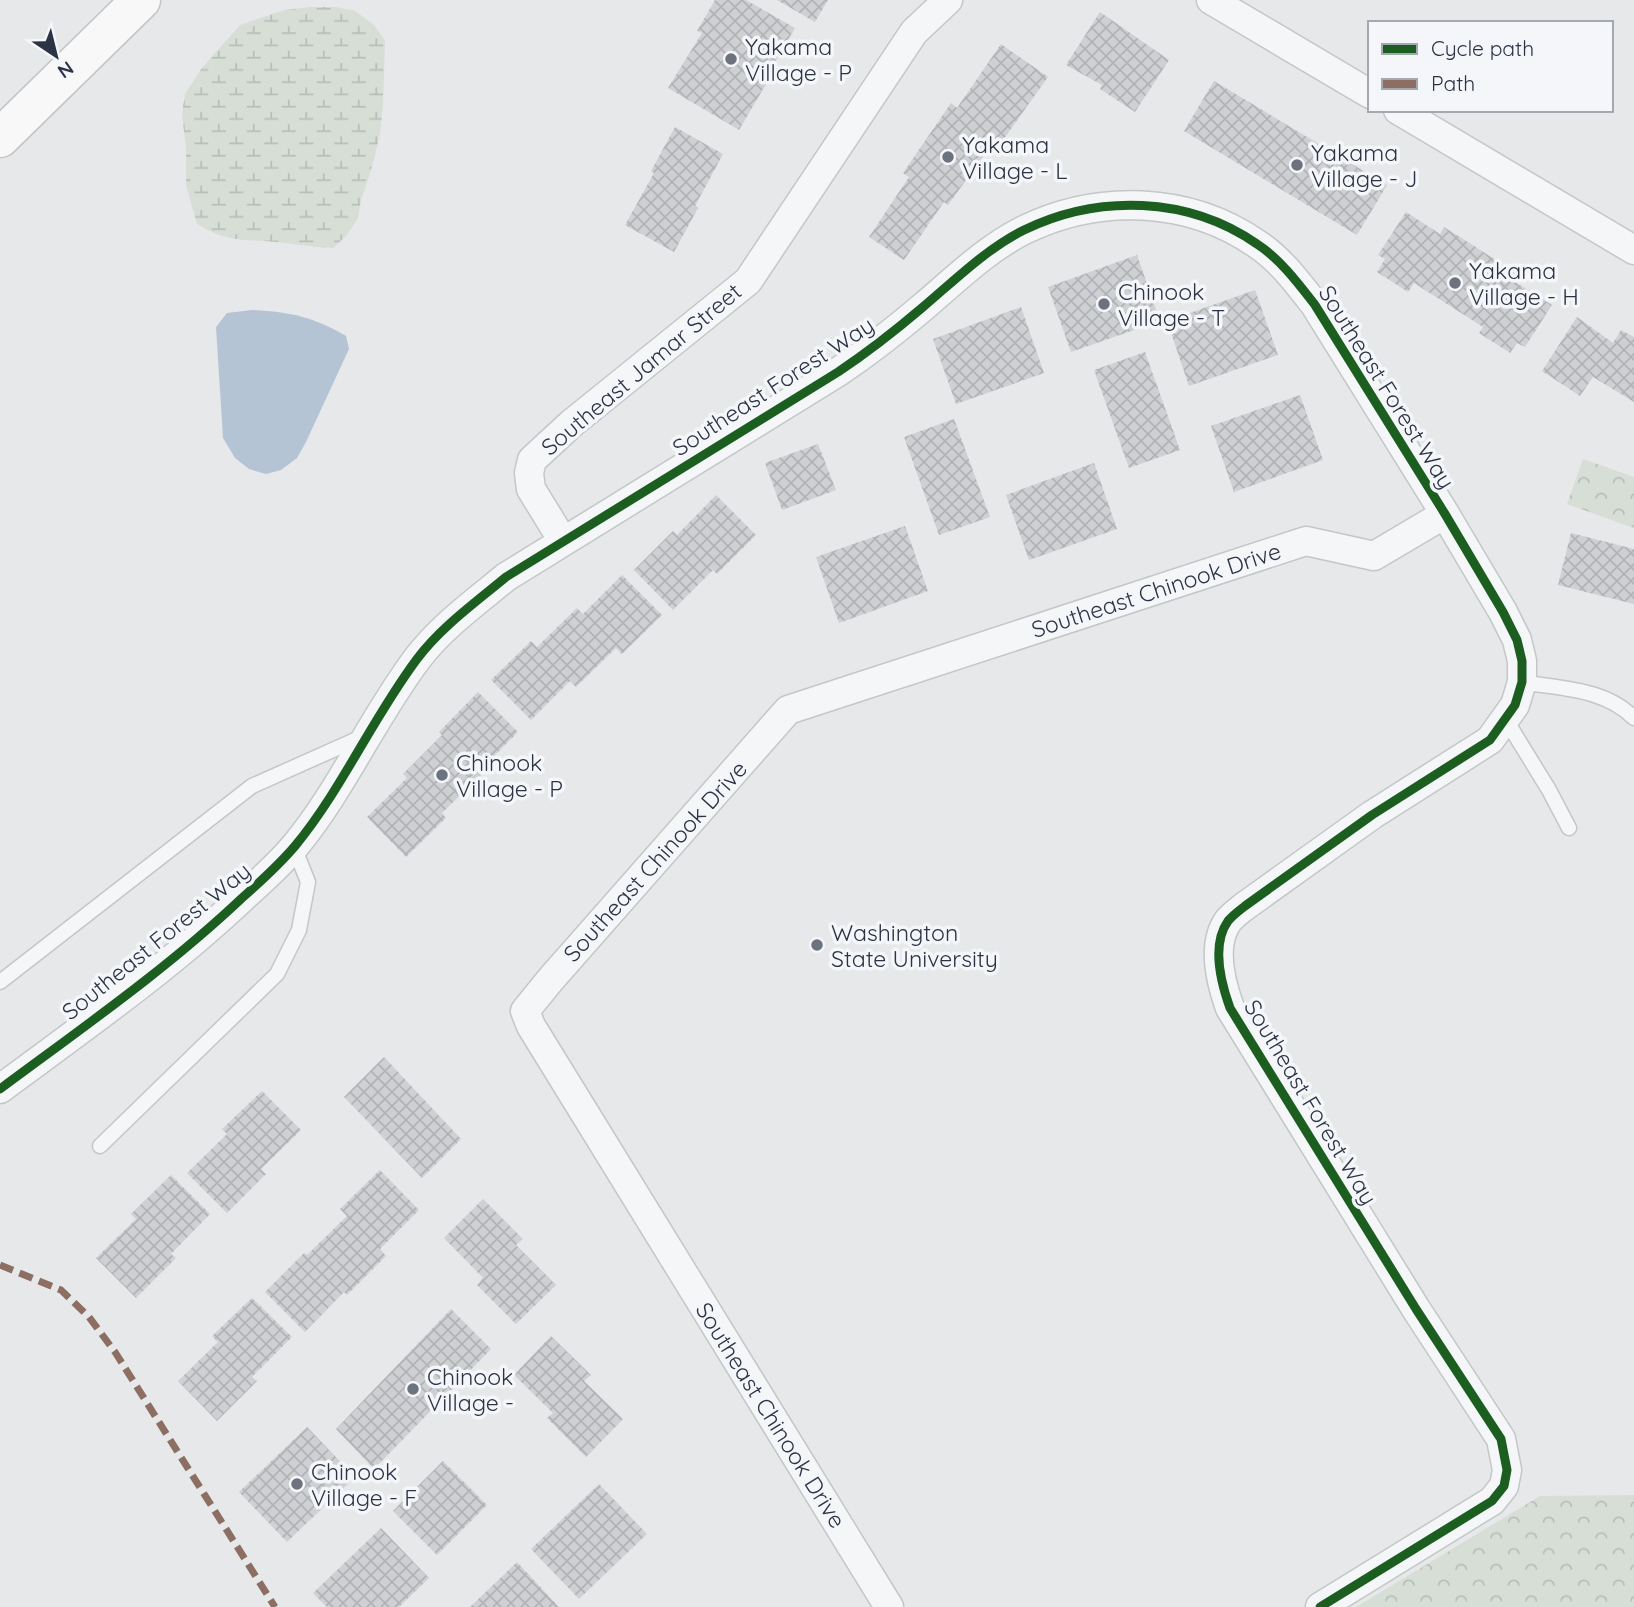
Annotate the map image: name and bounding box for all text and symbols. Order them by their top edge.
north arrow [21,21,91,91]
legend [1368,21,1613,112]
place label: Yakama Village - P [745,32,852,87]
text: Cycle path [1431,35,1534,61]
marker: Yakama Village - P [723,51,739,67]
text: N [53,56,78,84]
text: Path [1431,70,1475,96]
place label: Yakama Village - L [962,130,1067,185]
place label: Yakama Village - J [1311,138,1417,193]
marker: Yakama Village - L [940,149,956,165]
marker: Yakama Village - J [1289,157,1305,173]
place label: Yakama Village - H [1469,256,1579,311]
marker: Yakama Village - H [1447,275,1463,291]
street label: Southeast Jamar Street [535,277,747,461]
place label: Chinook Village - T [1118,277,1225,332]
street label: Southeast Forest Way [1313,280,1461,494]
marker: Chinook Village - T [1096,296,1112,312]
street label: Southeast Forest Way [667,310,879,462]
street label: Southeast Chinook Drive [1028,536,1284,644]
place label: Chinook Village - P [456,748,563,803]
street label: Southeast Chinook Drive [557,754,753,968]
marker: Chinook Village - P [434,767,450,783]
street label: Southeast Forest Way [56,856,256,1026]
place label: Washington State University [831,918,998,973]
marker: Washington State University [809,937,825,953]
street label: Southeast Forest Way [1238,994,1384,1210]
street label: Southeast Chinook Drive [690,1297,852,1533]
place label: Chinook Village - [427,1362,514,1417]
marker: Chinook Village - [405,1381,421,1397]
place label: Chinook Village - F [311,1457,417,1512]
marker: Chinook Village - F [289,1476,305,1492]

